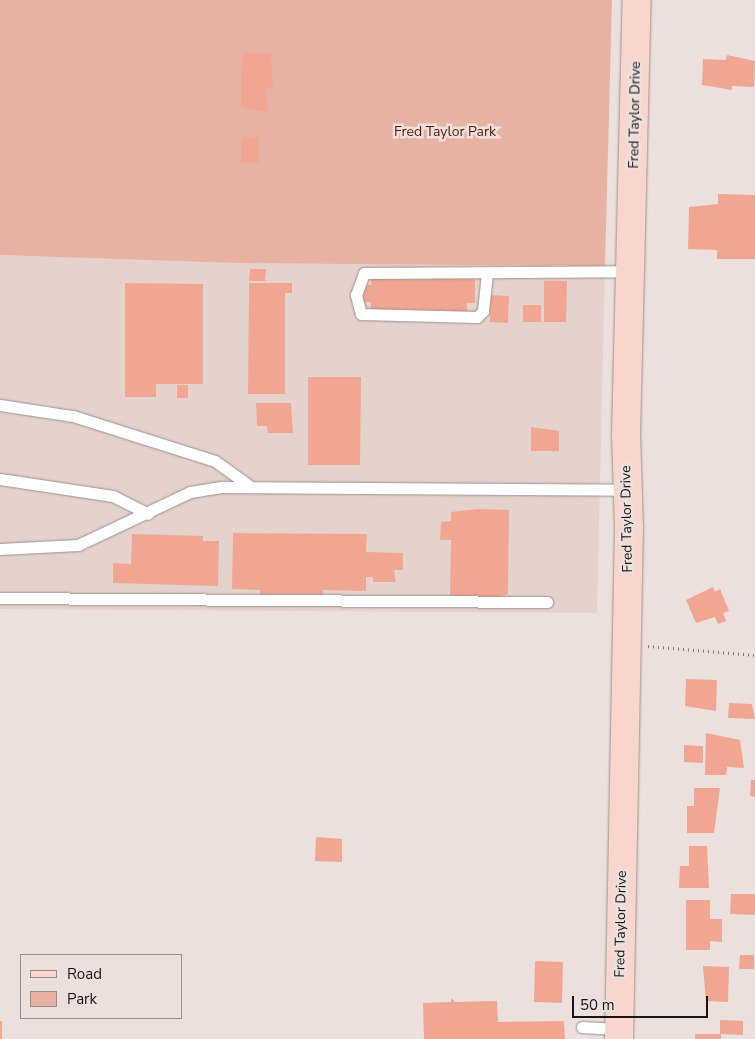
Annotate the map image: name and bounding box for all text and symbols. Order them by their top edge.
street label: Fred Taylor Drive [626,61,644,169]
park label: Fred Taylor Park [394,124,496,140]
street label: Fred Taylor Drive [618,465,636,573]
street label: Fred Taylor Drive [612,870,630,978]
legend [20,954,182,1019]
text: Road [67,964,102,984]
scale bar [575,986,711,1018]
text: Park [67,989,97,1009]
text: 50 m [580,995,615,1015]

